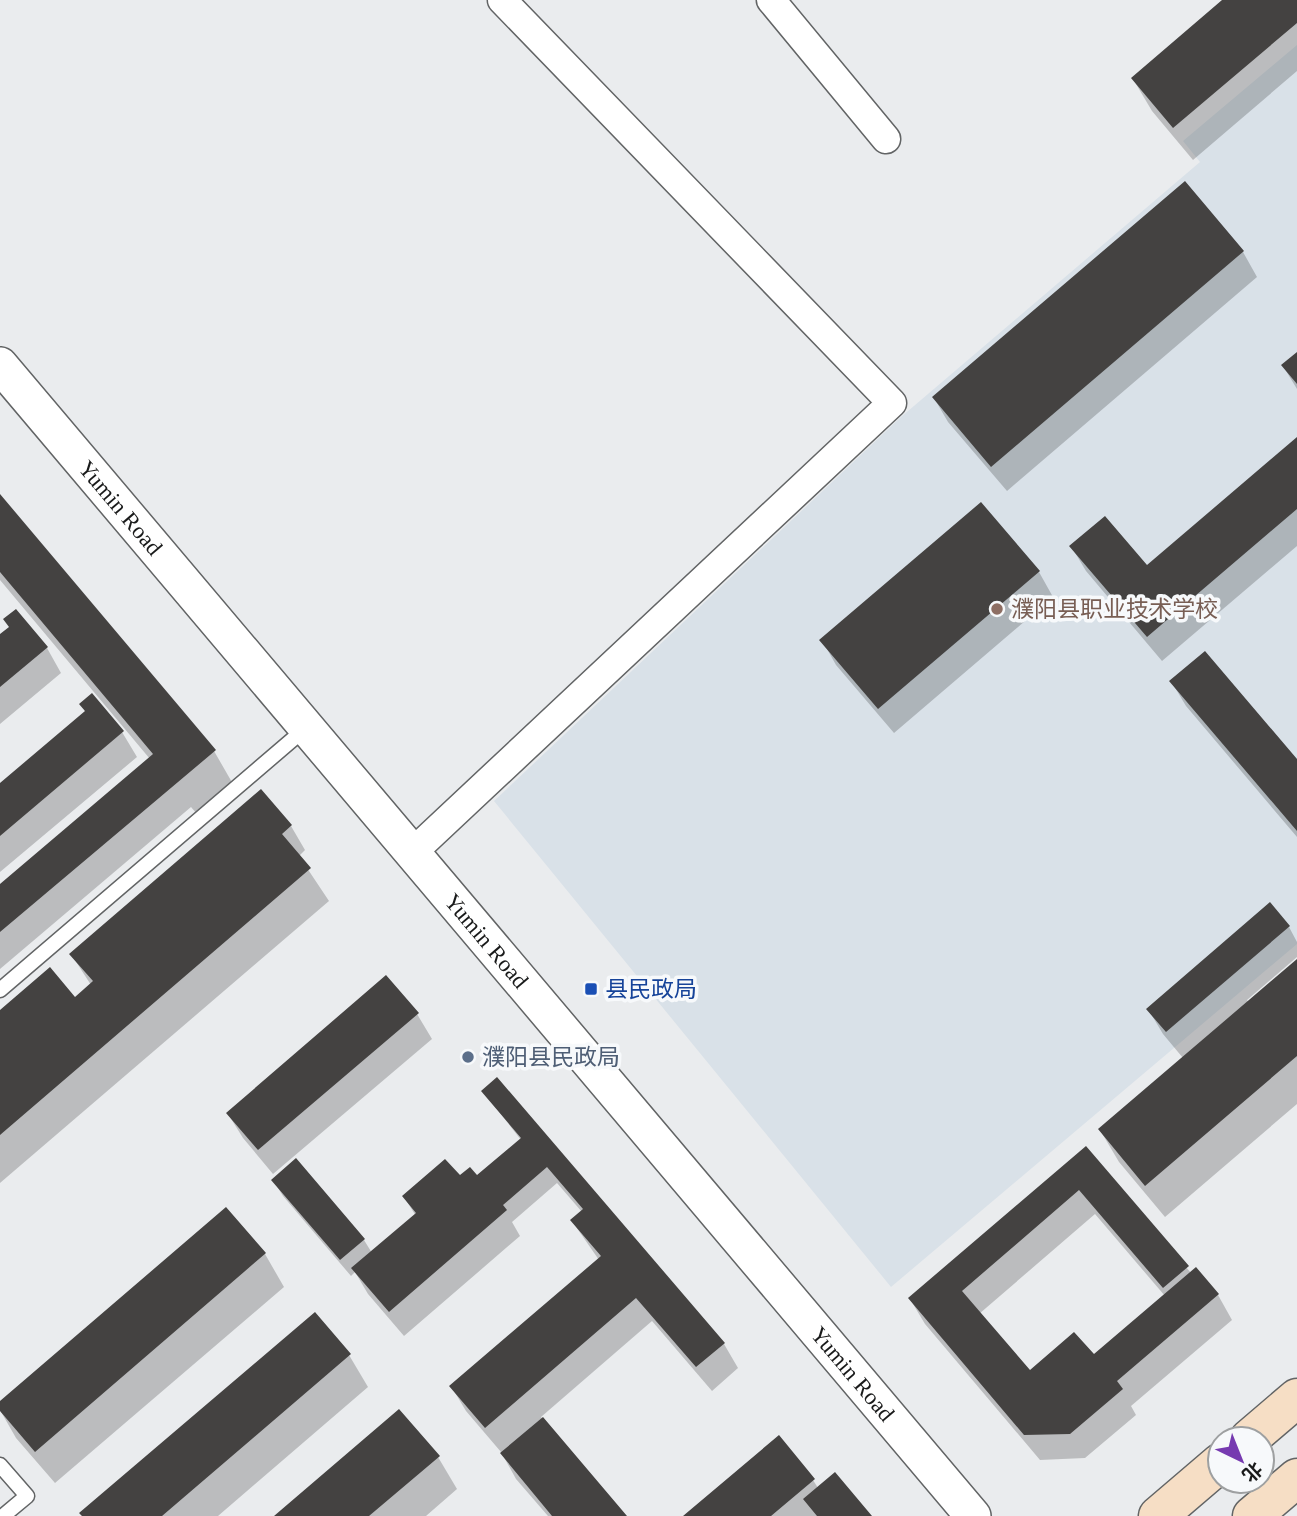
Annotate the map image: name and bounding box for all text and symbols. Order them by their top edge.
street label: Yumin Road [74,456,168,560]
place label: 濮阳县职业技术学校 [1011,597,1218,622]
marker: 濮阳县职业技术学校 [989,601,1005,617]
street label: Yumin Road [440,889,534,993]
place label: 县民政局 [605,977,697,1002]
marker: 县民政局 [583,981,599,997]
place label: 濮阳县民政局 [482,1045,620,1070]
marker: 濮阳县民政局 [460,1049,476,1065]
street label: Yumin Road [806,1322,900,1426]
north arrow [1206,1425,1276,1495]
text: 北 [1238,1458,1266,1486]

